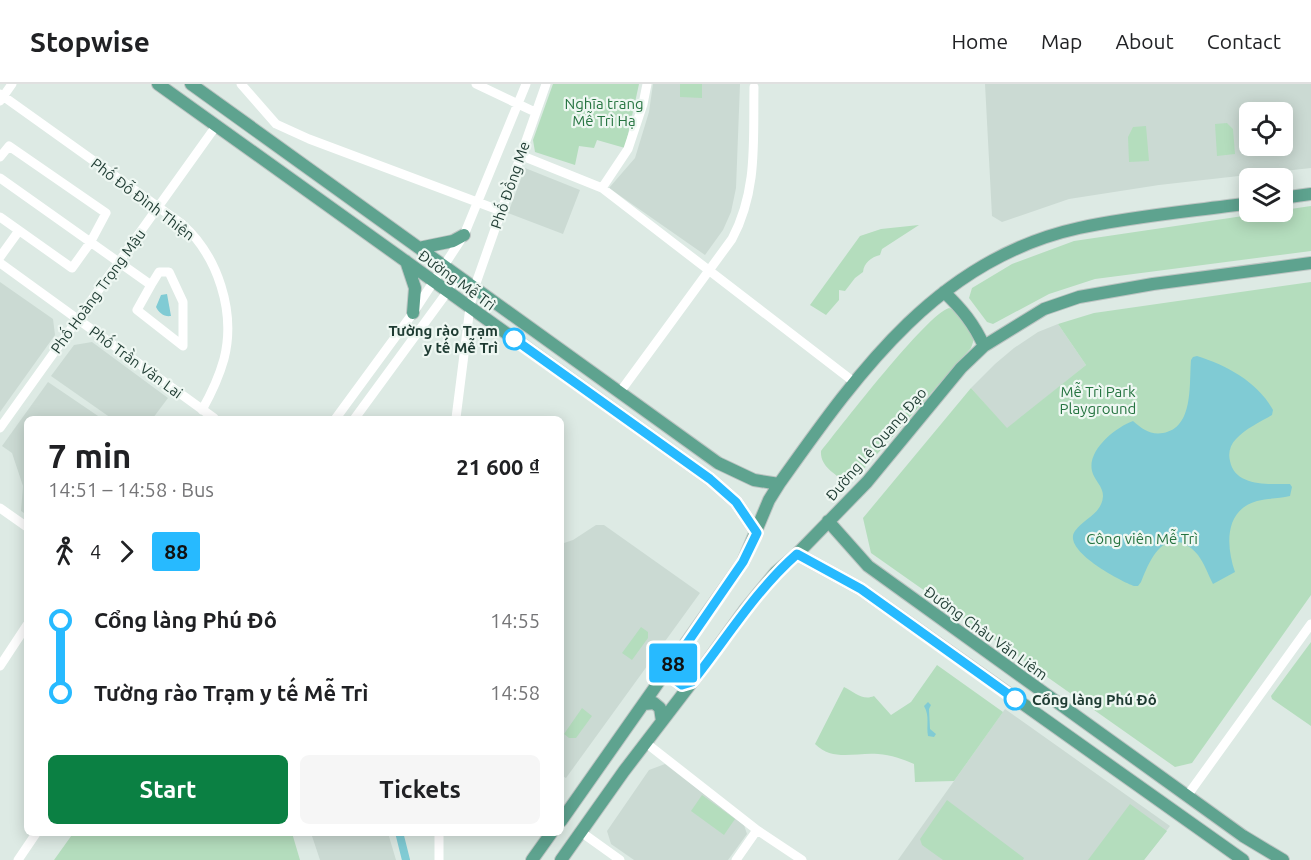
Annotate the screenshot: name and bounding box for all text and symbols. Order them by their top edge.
text: Stopwise [30,26,150,57]
text: Home [951,29,1008,53]
text: Map [1041,29,1082,53]
text: About [1115,29,1174,53]
text: Contact [1207,29,1281,53]
park label: Nghĩa trang Mễ Trì Hạ [564,95,644,129]
map controls [1239,102,1293,222]
button: locate [1239,102,1293,156]
street label: Phố Đồng Me [486,139,533,231]
street label: Phố Đỗ Đình Thiện [88,153,199,243]
button: layers [1239,168,1293,222]
street label: Phố Hoàng Trọng Mậu [46,225,149,356]
street label: Đường Mễ Trì [415,245,500,314]
street label: Phố Trần Văn Lai [86,321,187,401]
place label: Tường rào Trạm y tế Mễ Trì [388,322,498,356]
marker: Tường rào Trạm y tế Mễ Trì [503,328,525,350]
park label: Mễ Trì Park Playground [1060,381,1136,417]
street label: Đường Lê Quang Đạo [822,384,930,504]
text: 7 min [48,437,131,474]
text: 21 600 ₫ [456,454,540,479]
text: 14:51 – 14:58 · Bus [48,478,214,501]
park label: Công viên Mễ Trì [1086,528,1198,547]
icon: walk [48,535,81,568]
icon: forward [110,535,143,568]
text: 88 [164,539,188,563]
text: 4 [90,540,101,563]
street label: Đường Châu Văn Liêm [921,583,1051,683]
text: Cổng làng Phú Đô [94,607,277,632]
text: 14:55 [490,609,540,632]
line badge: 88 [646,644,700,682]
text: 88 [661,651,685,675]
text: Tường rào Trạm y tế Mễ Trì [94,680,368,705]
text: 14:58 [490,681,540,704]
marker: Cổng làng Phú Đô [1004,688,1026,710]
place label: Cổng làng Phú Đô [1032,691,1157,708]
button: Start [48,755,288,824]
button: Tickets [300,755,540,824]

